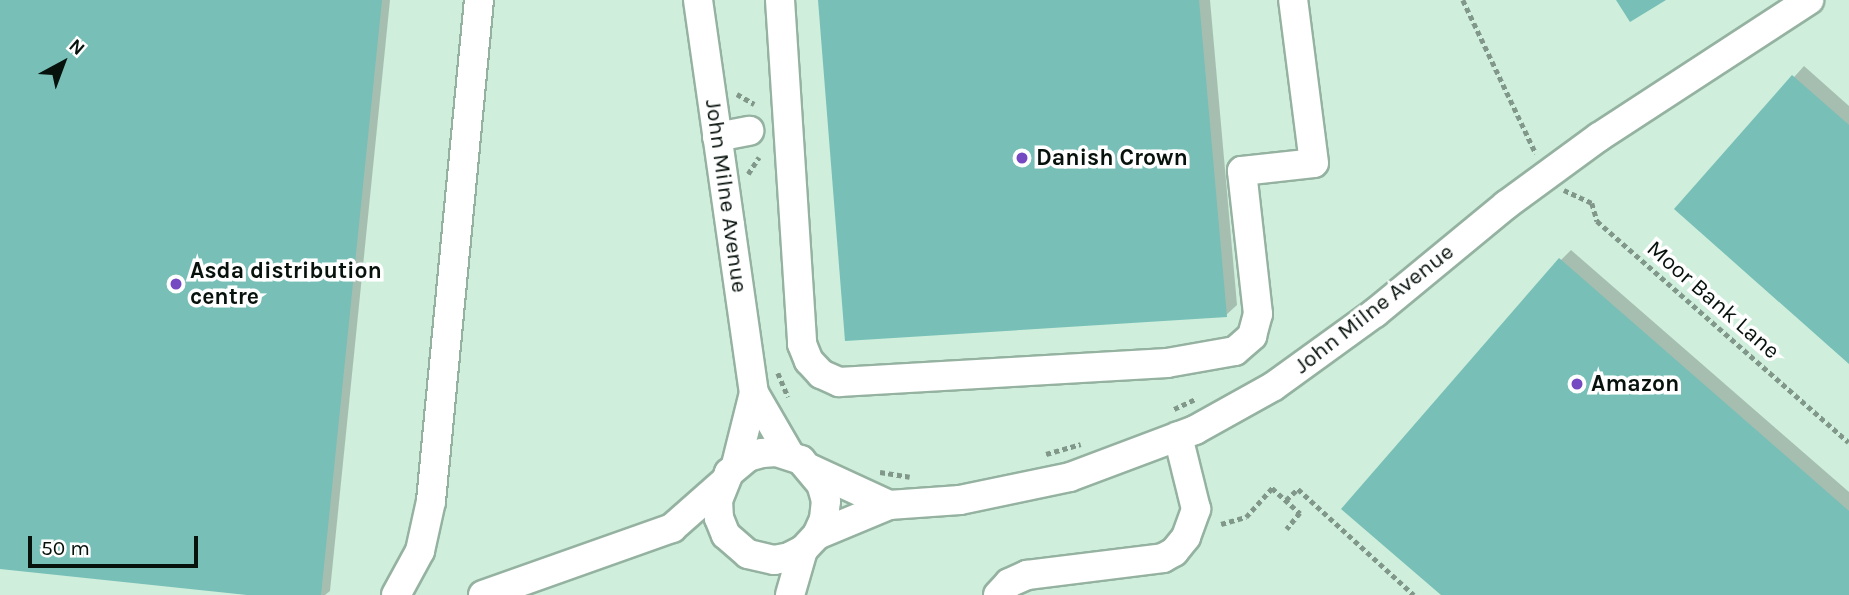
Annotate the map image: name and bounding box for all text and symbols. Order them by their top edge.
north arrow [28,28,98,98]
text: N [64,34,89,60]
street label: John Milne Avenue [699,98,753,294]
place label: Danish Crown [1036,144,1188,172]
marker: Danish Crown [1014,150,1030,166]
street label: Moor Bank Lane [1641,235,1785,365]
street label: John Milne Avenue [1289,238,1459,380]
place label: Asda distribution centre [190,257,382,311]
marker: Asda distribution centre [168,276,184,292]
place label: Amazon [1591,370,1679,398]
marker: Amazon [1569,376,1585,392]
scale bar [32,522,201,566]
text: 50 m [41,536,90,560]

